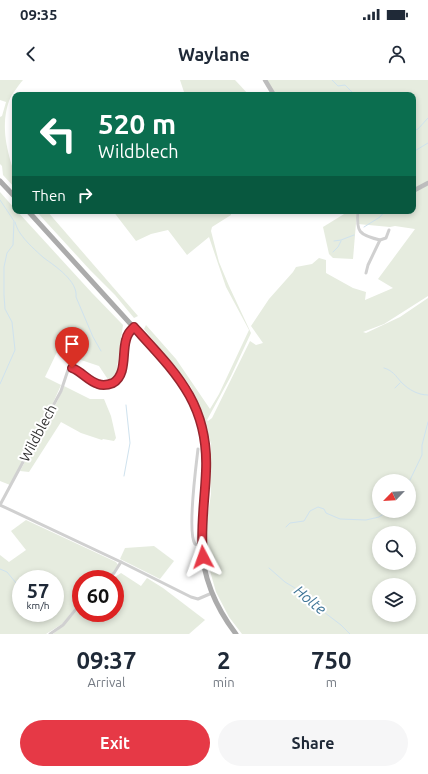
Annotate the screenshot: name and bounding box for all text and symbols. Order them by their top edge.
text: 09:35 [20,6,58,23]
icon: back [20,43,42,65]
icon: person [386,43,408,65]
text: Waylane [178,44,250,64]
icon: left [32,108,84,160]
text: 520 m [98,108,176,139]
text: Wildblech [98,141,178,161]
icon: right [74,184,96,206]
text: Then [32,187,66,204]
pin [55,327,89,368]
icon: arrive [61,333,83,355]
street label: Wildblech [16,402,60,464]
north arrow [372,474,416,518]
map controls [372,474,416,622]
button: search [372,526,416,570]
position arrow [182,536,224,578]
speed limit sign: 60 [72,570,124,622]
button: layers [372,578,416,622]
text: 57 [27,579,49,602]
water label: Holte [291,582,330,618]
text: km/h [26,600,50,611]
text: 09:37 [76,647,136,674]
text: 2 [217,647,230,674]
text: 750 [311,647,352,674]
text: Arrival [87,675,125,689]
text: min [213,675,235,689]
text: m [326,675,337,689]
button: Exit [20,720,210,766]
button: Share [218,720,408,766]

